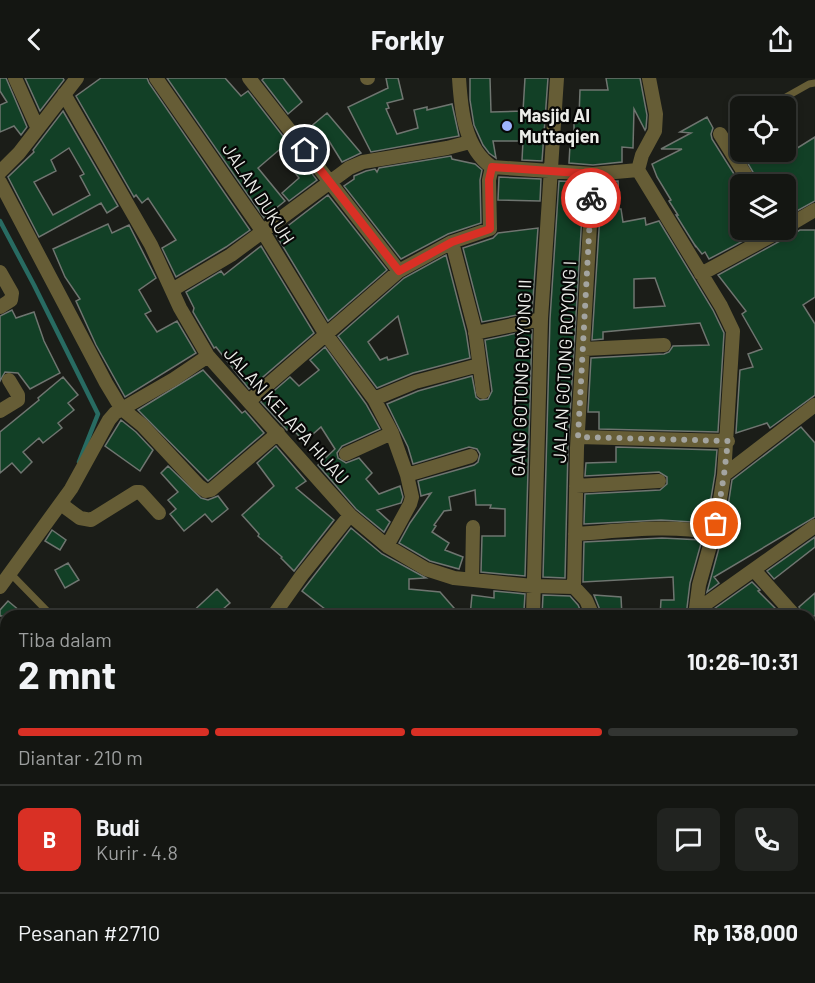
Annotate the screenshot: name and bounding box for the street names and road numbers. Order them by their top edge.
street label: JALAN DUKUH [218,139,300,248]
street label: JALAN GOTONG ROYONG I [548,260,580,464]
street label: GANG GOTONG ROYONG II [507,279,535,477]
street label: JALAN KELAPA HIJAU [219,342,354,488]

